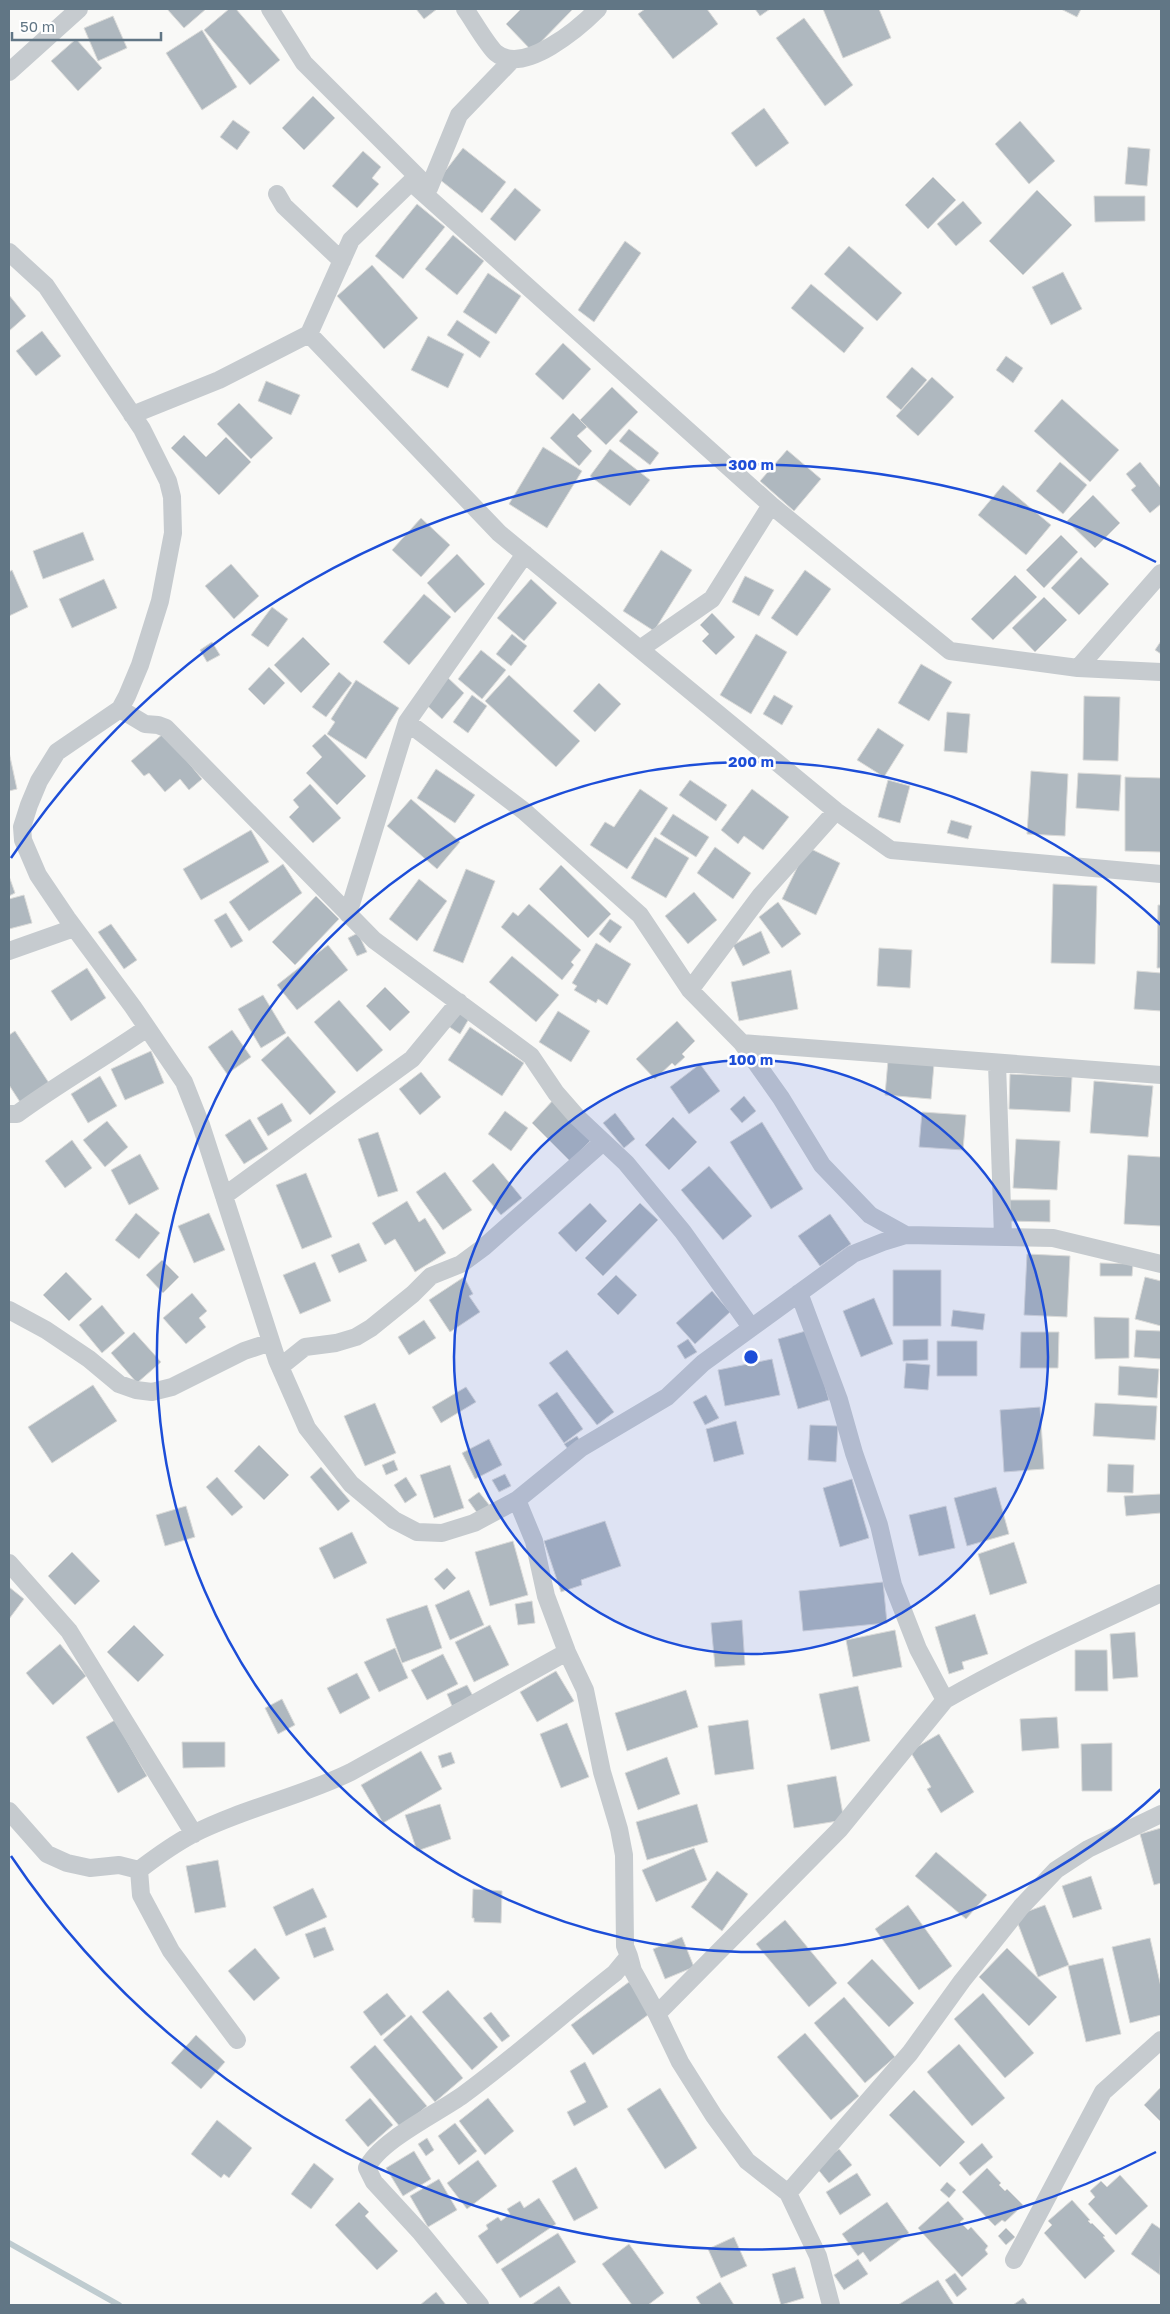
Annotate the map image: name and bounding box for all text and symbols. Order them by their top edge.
scale bar [12,10,161,42]
text: 50 m [20,17,55,35]
text: 300 m [728,455,774,473]
text: 200 m [728,752,774,770]
text: 100 m [729,1050,773,1068]
centre of rings [742,1348,760,1366]

